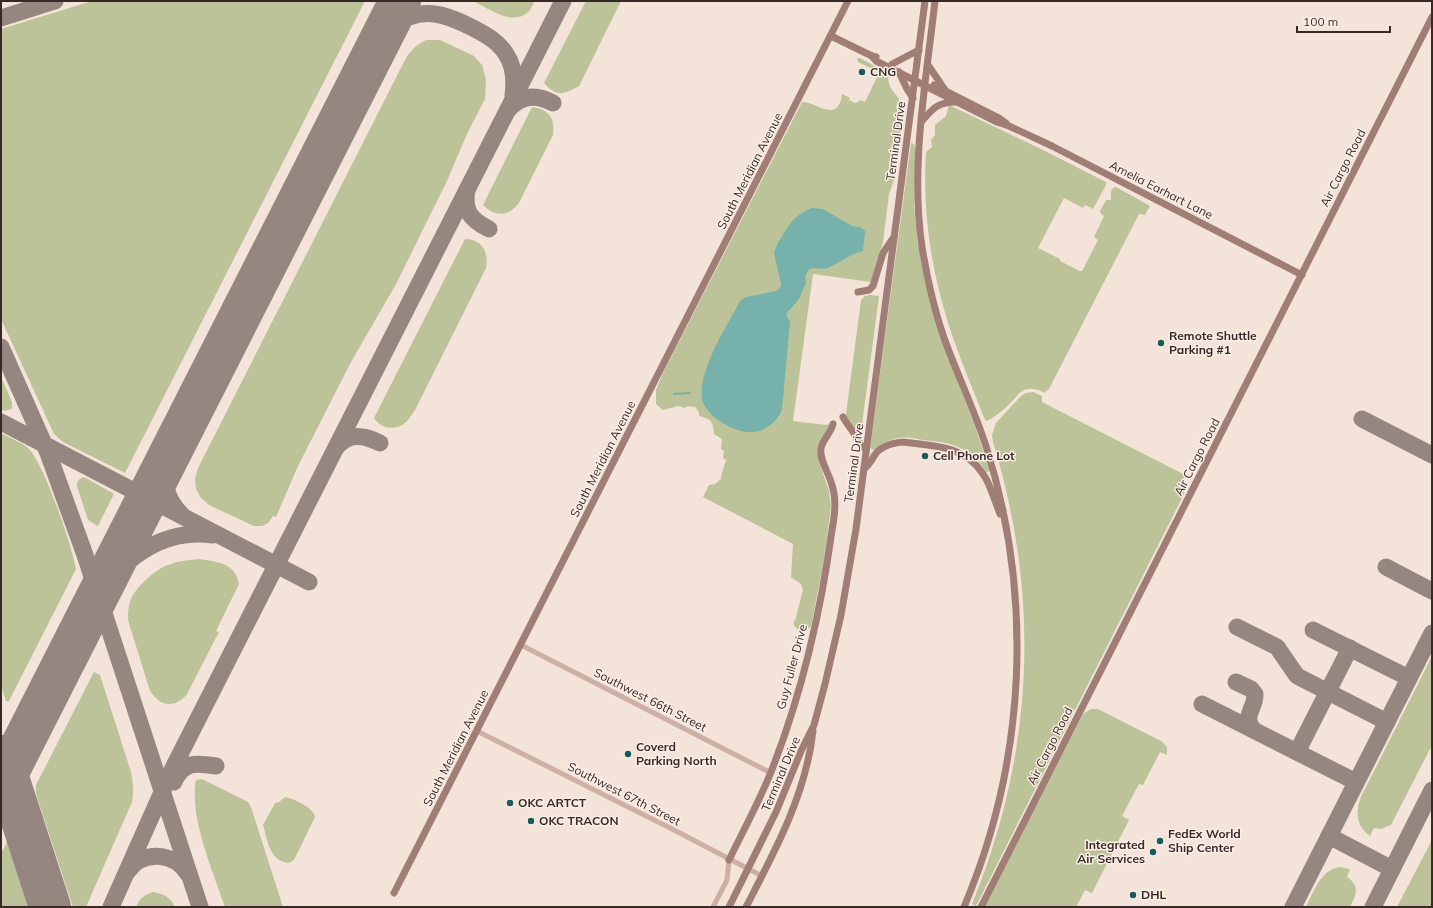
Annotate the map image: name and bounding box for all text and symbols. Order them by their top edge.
scale bar [1297,8,1390,34]
text: 100 m [1303,14,1338,29]
place label: CNG [870,64,896,79]
marker: CNG [857,67,867,77]
street label: Terminal Drive [883,100,908,181]
street label: South Meridian Avenue [714,110,785,232]
street label: Air Cargo Road [1317,126,1369,209]
street label: Amelia Earhart Lane [1107,157,1215,222]
place label: Remote Shuttle Parking #1 [1169,328,1257,357]
marker: Remote Shuttle Parking #1 [1156,338,1166,348]
street label: South Meridian Avenue [567,398,638,520]
street label: Air Cargo Road [1171,415,1223,498]
street label: Terminal Drive [841,422,866,503]
place label: Cell Phone Lot [933,448,1015,463]
marker: Cell Phone Lot [920,451,930,461]
street label: Guy Fuller Drive [773,623,810,711]
street label: Southwest 66th Street [591,665,709,734]
street label: South Meridian Avenue [420,687,491,809]
street label: Air Cargo Road [1024,704,1076,787]
street label: Terminal Drive [758,734,803,813]
place label: Coverd Parking North [636,739,717,768]
marker: Coverd Parking North [623,749,633,759]
street label: Southwest 67th Street [565,759,683,828]
place label: OKC ARTCT [518,795,587,810]
marker: OKC ARTCT [505,798,515,808]
place label: OKC TRACON [539,813,619,828]
marker: OKC TRACON [526,816,536,826]
place label: FedEx World Ship Center [1168,826,1241,855]
marker: FedEx World Ship Center [1155,836,1165,846]
place label: Integrated Air Services [1077,837,1145,866]
marker: Integrated Air Services [1148,847,1158,857]
place label: DHL [1141,887,1166,902]
marker: DHL [1128,890,1138,900]

